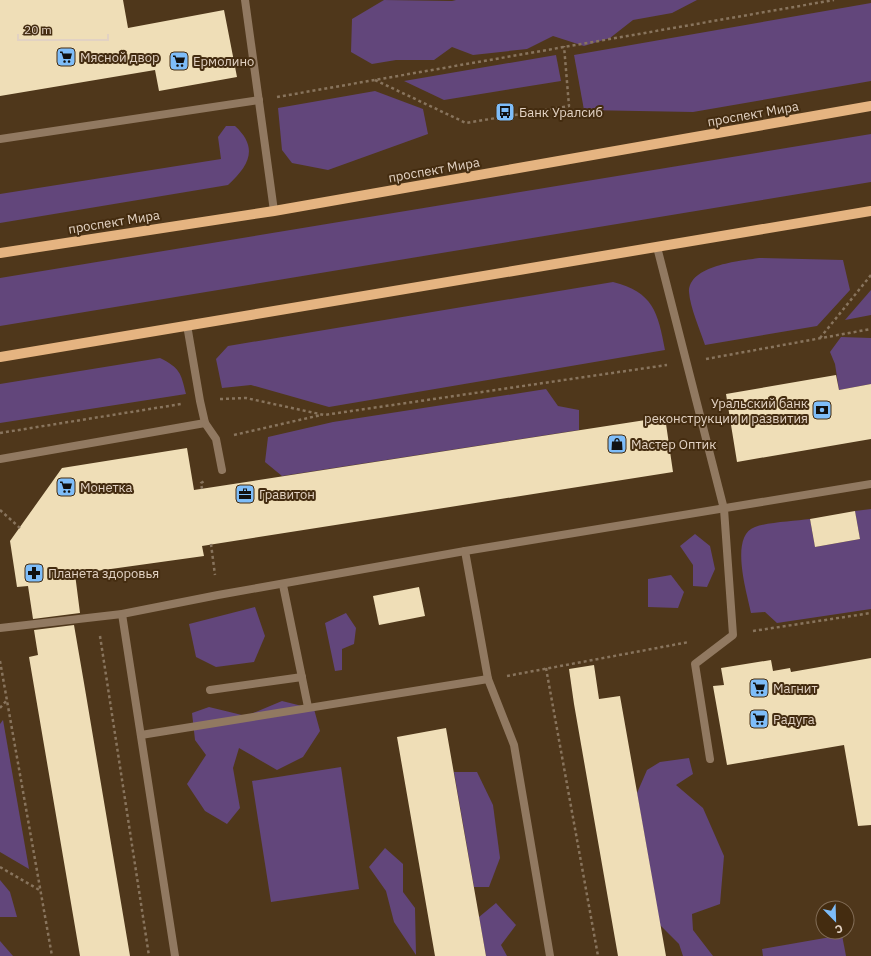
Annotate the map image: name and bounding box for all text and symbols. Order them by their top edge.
scale bar [18,16,108,42]
text: 20 m [24,22,52,37]
supermarket icon: Мясной двор [55,46,77,68]
place label: Мясной двор [80,49,160,66]
supermarket icon: Ермолино [168,50,190,72]
place label: Ермолино [193,53,254,70]
street label: проспект Мира [706,98,800,130]
bus stop icon: Банк Уралсиб [494,101,516,123]
place label: Банк Уралсиб [519,104,603,121]
street label: проспект Мира [387,154,481,186]
street label: проспект Мира [67,206,161,238]
place label: Уральский банк реконструкции и развития [644,395,808,427]
bank icon: Уральский банк реконструкции и развития [811,399,833,421]
shop icon: Мастер Оптик [606,433,628,455]
place label: Мастер Оптик [631,436,716,453]
supermarket icon: Монетка [55,476,77,498]
place label: Монетка [80,479,133,496]
office icon: Гравитон [234,483,256,505]
place label: Гравитон [259,486,315,503]
pharmacy icon: Планета здоровья [23,562,45,584]
place label: Планета здоровья [48,565,159,582]
supermarket icon: Магнит [748,677,770,699]
place label: Магнит [773,680,818,697]
supermarket icon: Радуга [748,708,770,730]
place label: Радуга [773,711,815,728]
north arrow [815,900,855,940]
text: С [833,921,845,937]

